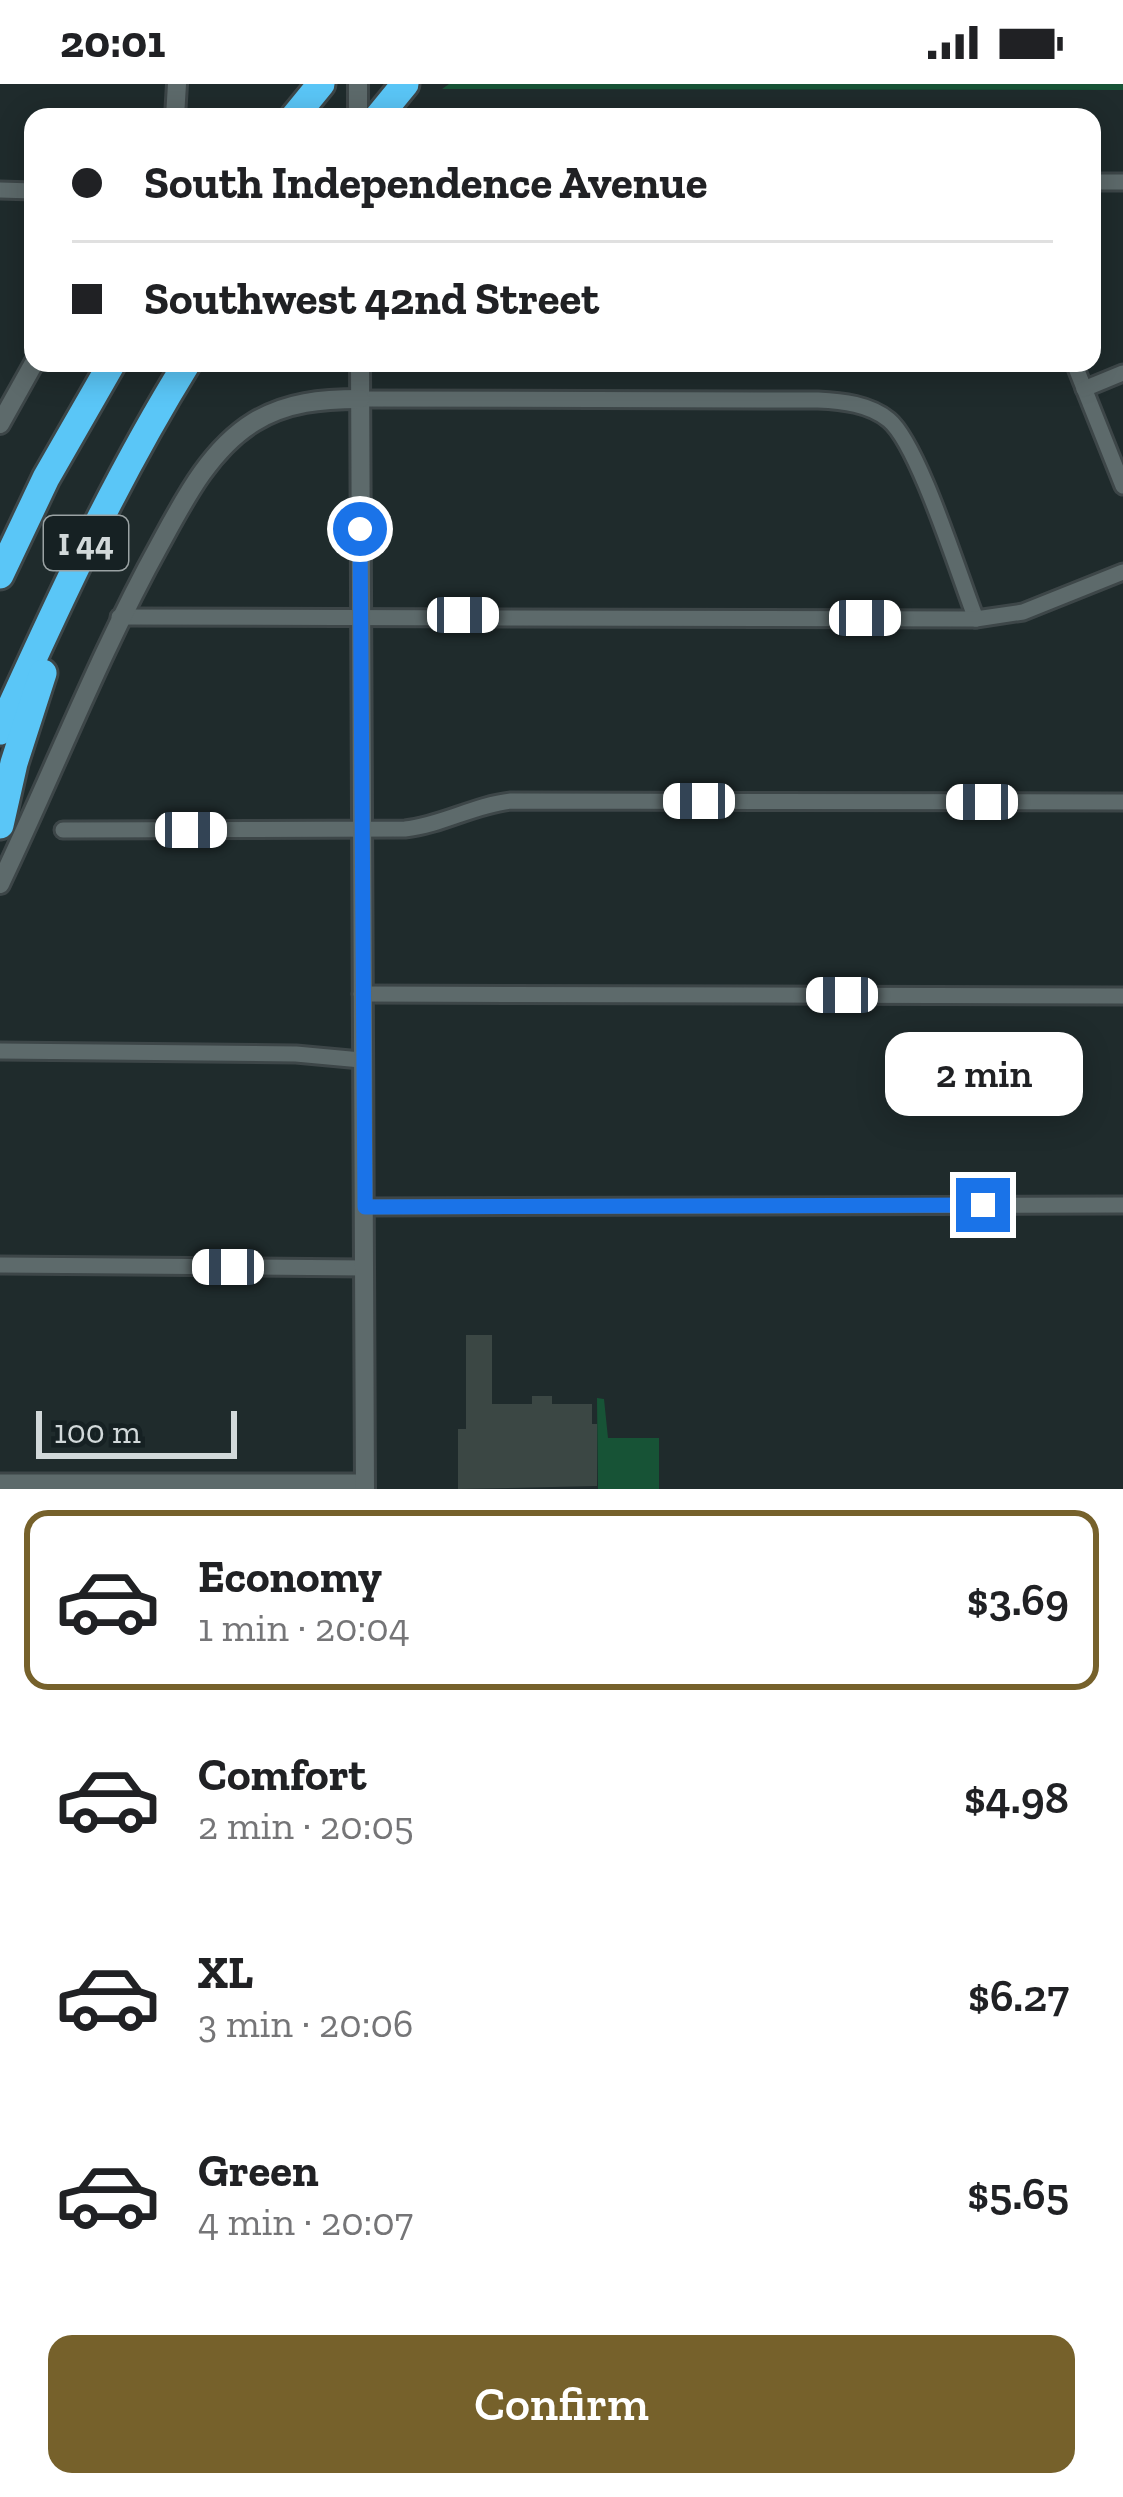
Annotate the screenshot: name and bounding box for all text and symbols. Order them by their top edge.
text: 20:01 [60,15,165,69]
text: South Independence Avenue [144,156,707,210]
text: Southwest 42nd Street [144,272,599,326]
route start [333,502,387,556]
road number: I 44 [44,516,128,570]
car [427,597,499,633]
car [829,600,901,636]
car [663,783,735,819]
car [946,784,1018,820]
car [155,812,227,848]
car [806,977,878,1013]
callout: 2 min [884,1031,1082,1115]
text: 2 min [936,1050,1032,1097]
route end [956,1178,1010,1232]
car [192,1249,264,1285]
scale bar [36,1405,237,1458]
text: 100 m [54,1412,141,1451]
icon: car [54,1546,162,1654]
text: Economy [198,1550,382,1604]
text: $3.69 [967,1573,1069,1627]
text: 1 min · 20:04 [198,1604,410,1651]
icon: car [54,1744,162,1852]
text: Comfort [198,1748,366,1802]
text: $4.98 [964,1771,1069,1825]
text: 2 min · 20:05 [198,1802,414,1849]
icon: car [54,1942,162,2050]
text: XL [198,1946,253,2000]
text: $6.27 [968,1969,1069,2023]
text: 3 min · 20:06 [198,2000,414,2047]
icon: car [54,2140,162,2248]
text: Green [198,2144,319,2198]
text: $5.65 [967,2167,1069,2221]
text: 4 min · 20:07 [198,2198,413,2245]
button: Confirm [48,2335,1075,2473]

